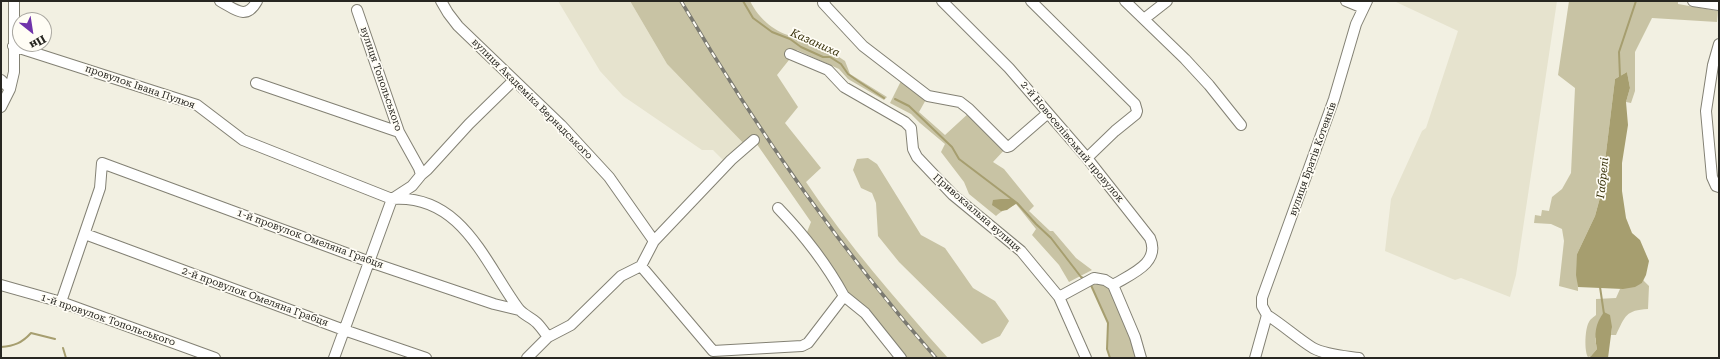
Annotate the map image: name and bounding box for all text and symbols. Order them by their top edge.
north arrow [12,12,52,52]
street label: вулиця Топольського [357,25,405,133]
water label: Казаниха [788,26,842,60]
text: Пн [27,32,48,52]
street label: вулиця Академіка Вернадського [469,36,595,162]
street label: провулок Івана Пулюя [83,63,197,111]
street label: 2-й Новоселівський провулок [1018,79,1126,205]
street label: вулиця Братів Котенків [1287,100,1339,218]
water label: Габрелі [1594,157,1612,199]
street label: Привокзальна вулиця [930,171,1024,255]
street label: 1-й провулок Омеляна Грабця [235,207,385,271]
street label: 2-й провулок Омеляна Грабця [180,265,330,329]
street label: 1-й провулок Топольського [39,291,177,349]

